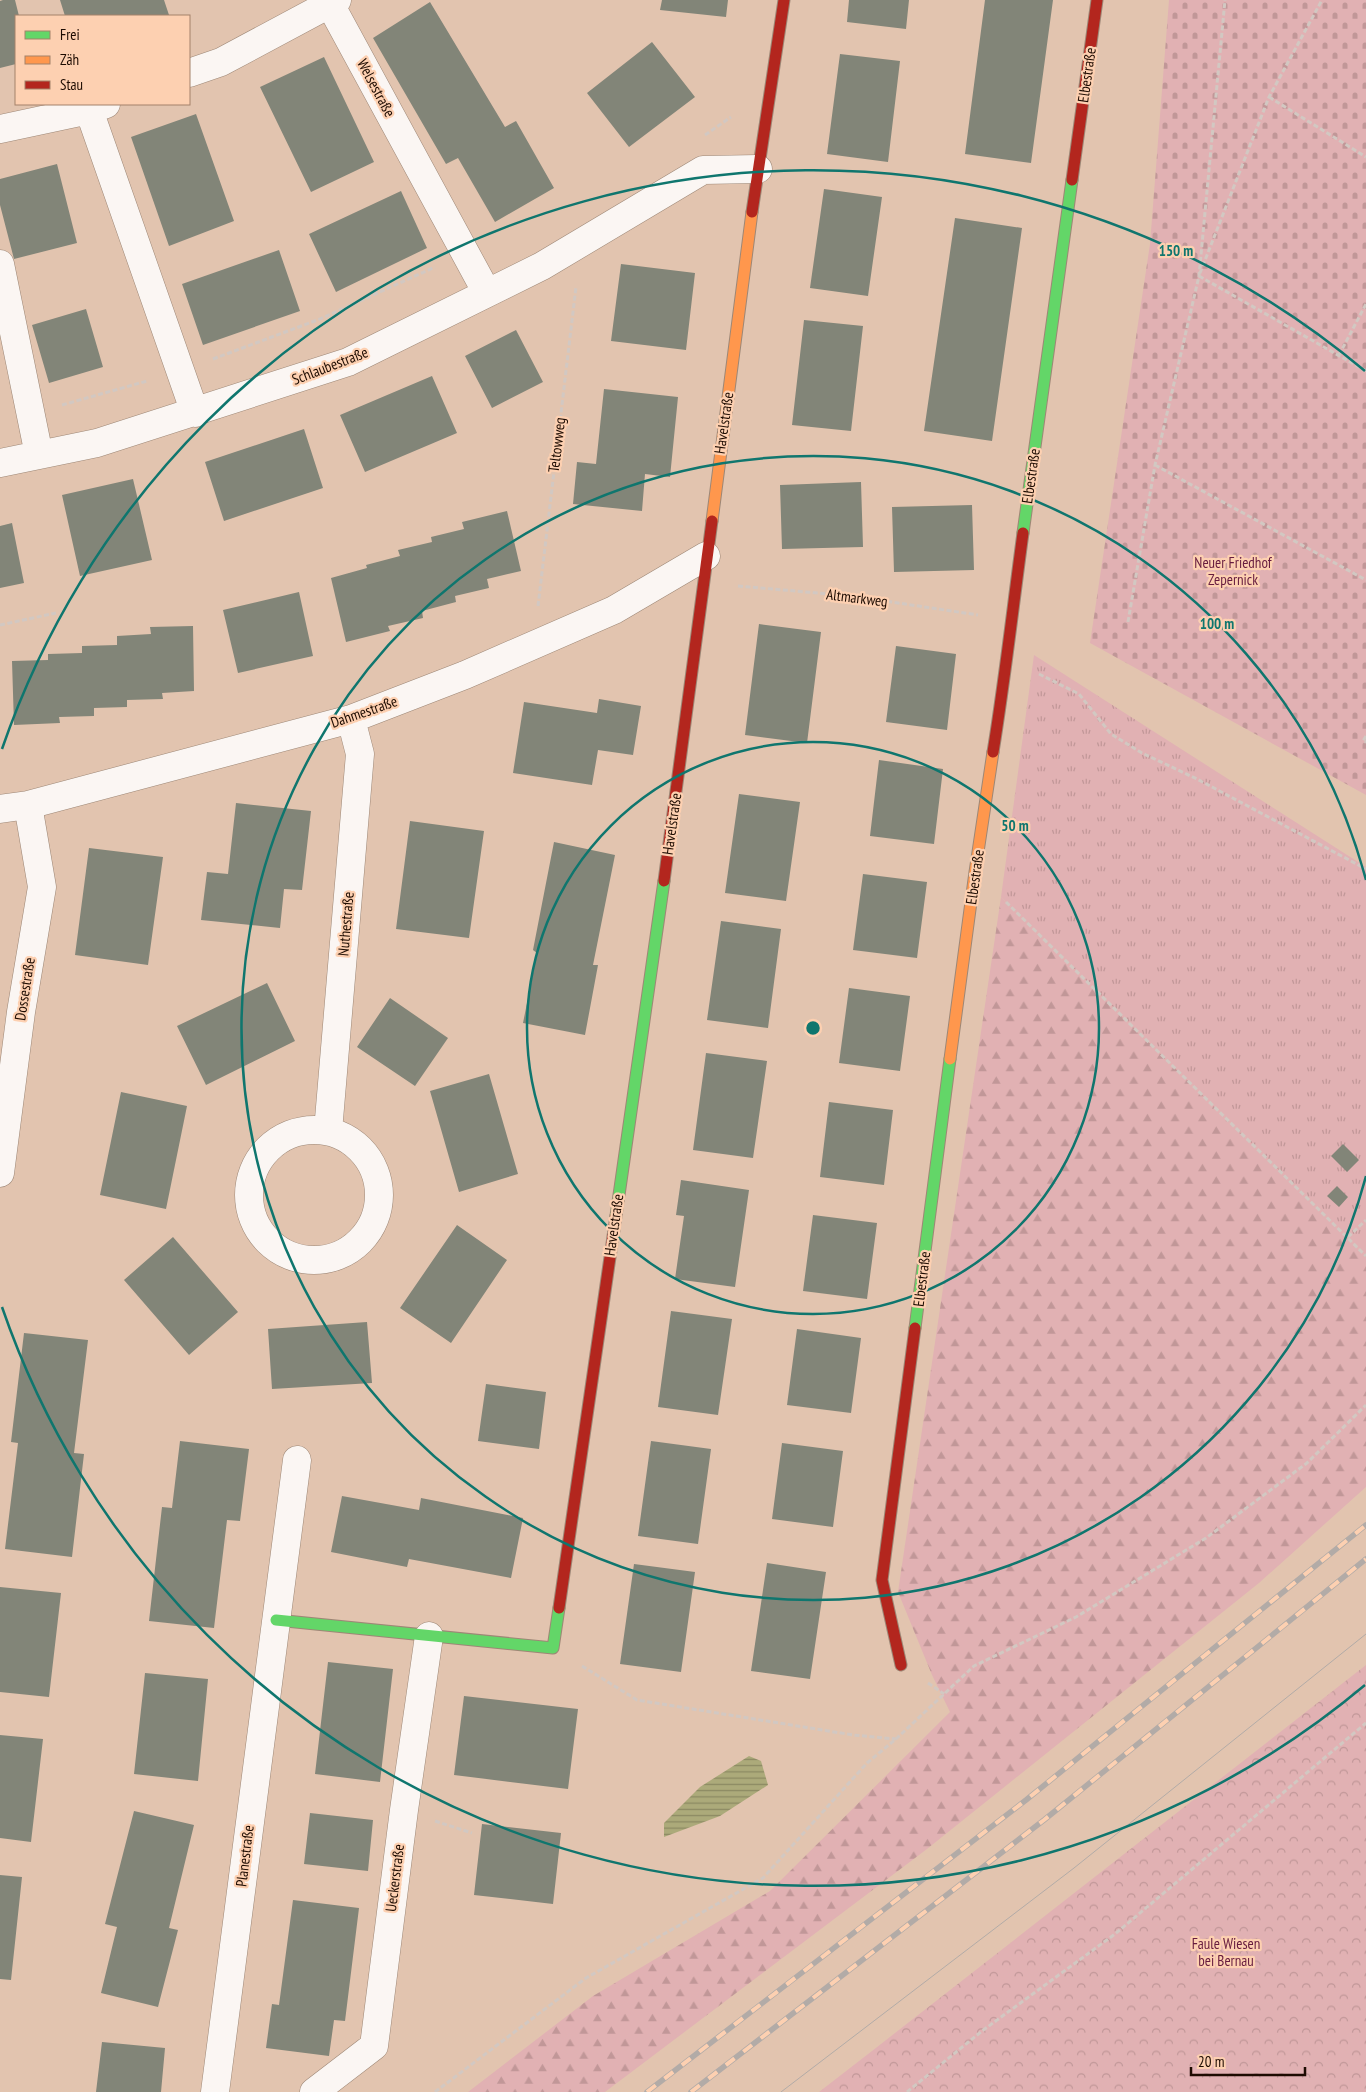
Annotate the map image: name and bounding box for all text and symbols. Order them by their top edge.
legend [15,15,190,105]
text: Frei [60,25,80,44]
street label: Elbestraße [1073,46,1100,104]
text: Zäh [60,50,79,69]
street label: Welsestraße [353,55,400,120]
text: Stau [60,75,83,94]
text: 150 m [1159,241,1193,260]
street label: Schlaubestraße [289,342,371,389]
street label: Havelstraße [710,391,737,455]
street label: Teltowweg [544,416,569,474]
street label: Elbestraße [1017,447,1044,505]
park label: Neuer Friedhof Zepernick [1194,553,1273,589]
street label: Altmarkweg [825,584,889,611]
text: 100 m [1200,614,1234,633]
street label: Dahmestraße [328,691,400,732]
street label: Havelstraße [658,792,685,856]
text: 50 m [1001,816,1029,835]
street label: Elbestraße [961,848,988,906]
street label: Nuthestraße [333,891,358,957]
street label: Dossestraße [10,956,39,1022]
centre of rings [804,1019,822,1037]
street label: Havelstraße [600,1193,627,1257]
street label: Elbestraße [909,1250,934,1308]
street label: Planestraße [231,1824,258,1888]
street label: Ueckerstraße [381,1843,408,1913]
park label: Faule Wiesen bei Bernau [1192,1934,1260,1970]
scale bar [1191,2044,1305,2076]
text: 20 m [1198,2052,1224,2071]

